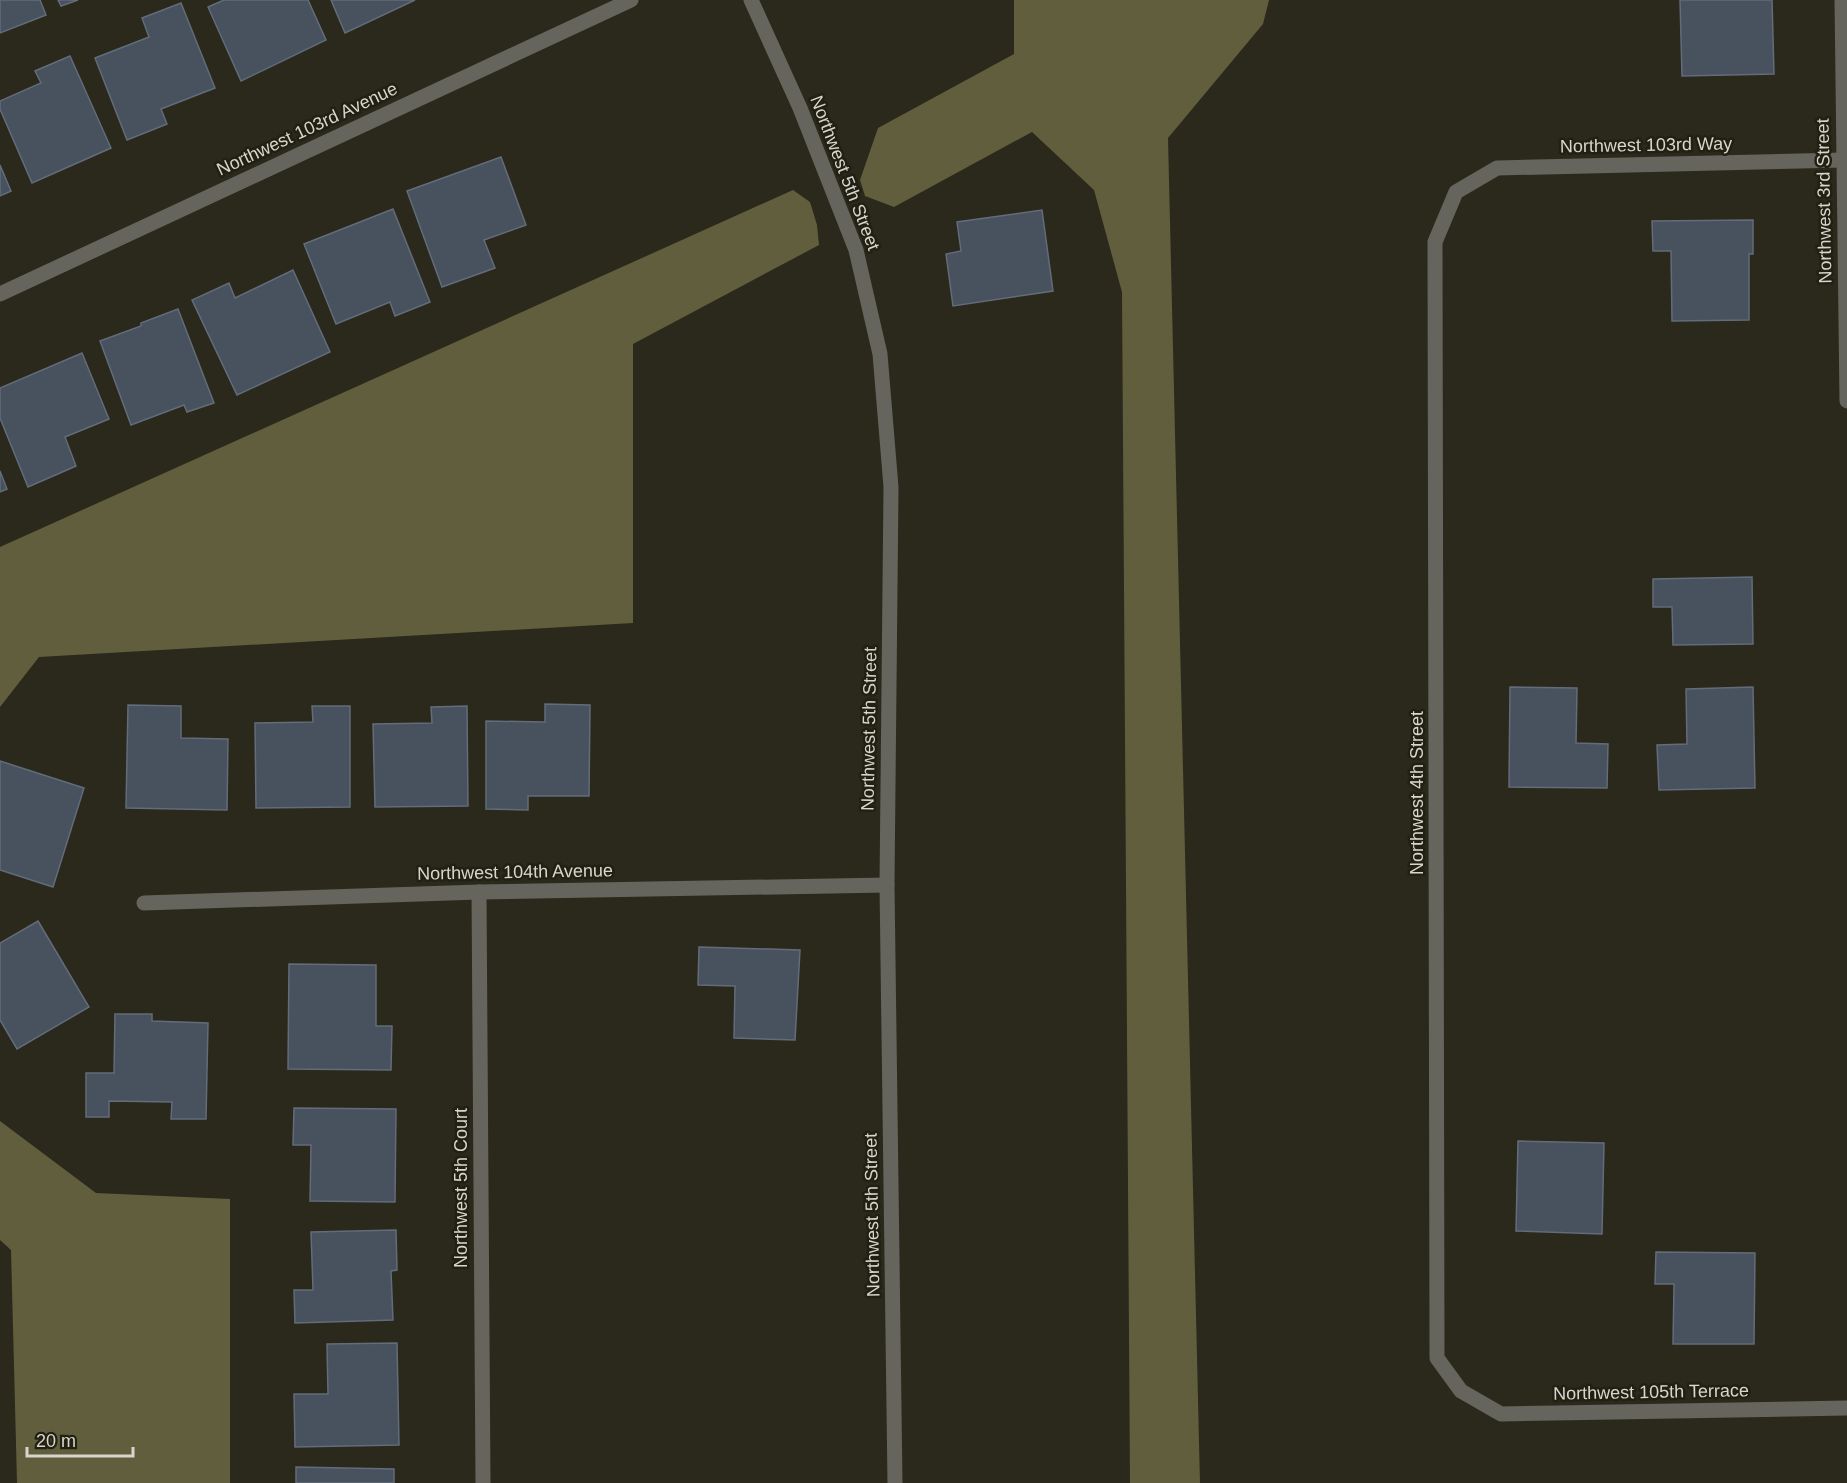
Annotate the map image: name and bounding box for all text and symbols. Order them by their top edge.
street label: Northwest 103rd Avenue [214,78,400,180]
street label: Northwest 5th Street [806,93,884,253]
street label: Northwest 3rd Street [1813,118,1835,284]
street label: Northwest 103rd Way [1560,133,1732,157]
street label: Northwest 5th Street [858,647,880,811]
street label: Northwest 4th Street [1407,711,1427,875]
street label: Northwest 104th Avenue [417,860,613,884]
street label: Northwest 5th Court [451,1108,471,1268]
street label: Northwest 5th Street [861,1133,883,1297]
street label: Northwest 105th Terrace [1553,1380,1749,1404]
scale bar [27,1420,134,1458]
text: 20 m [36,1431,76,1451]

